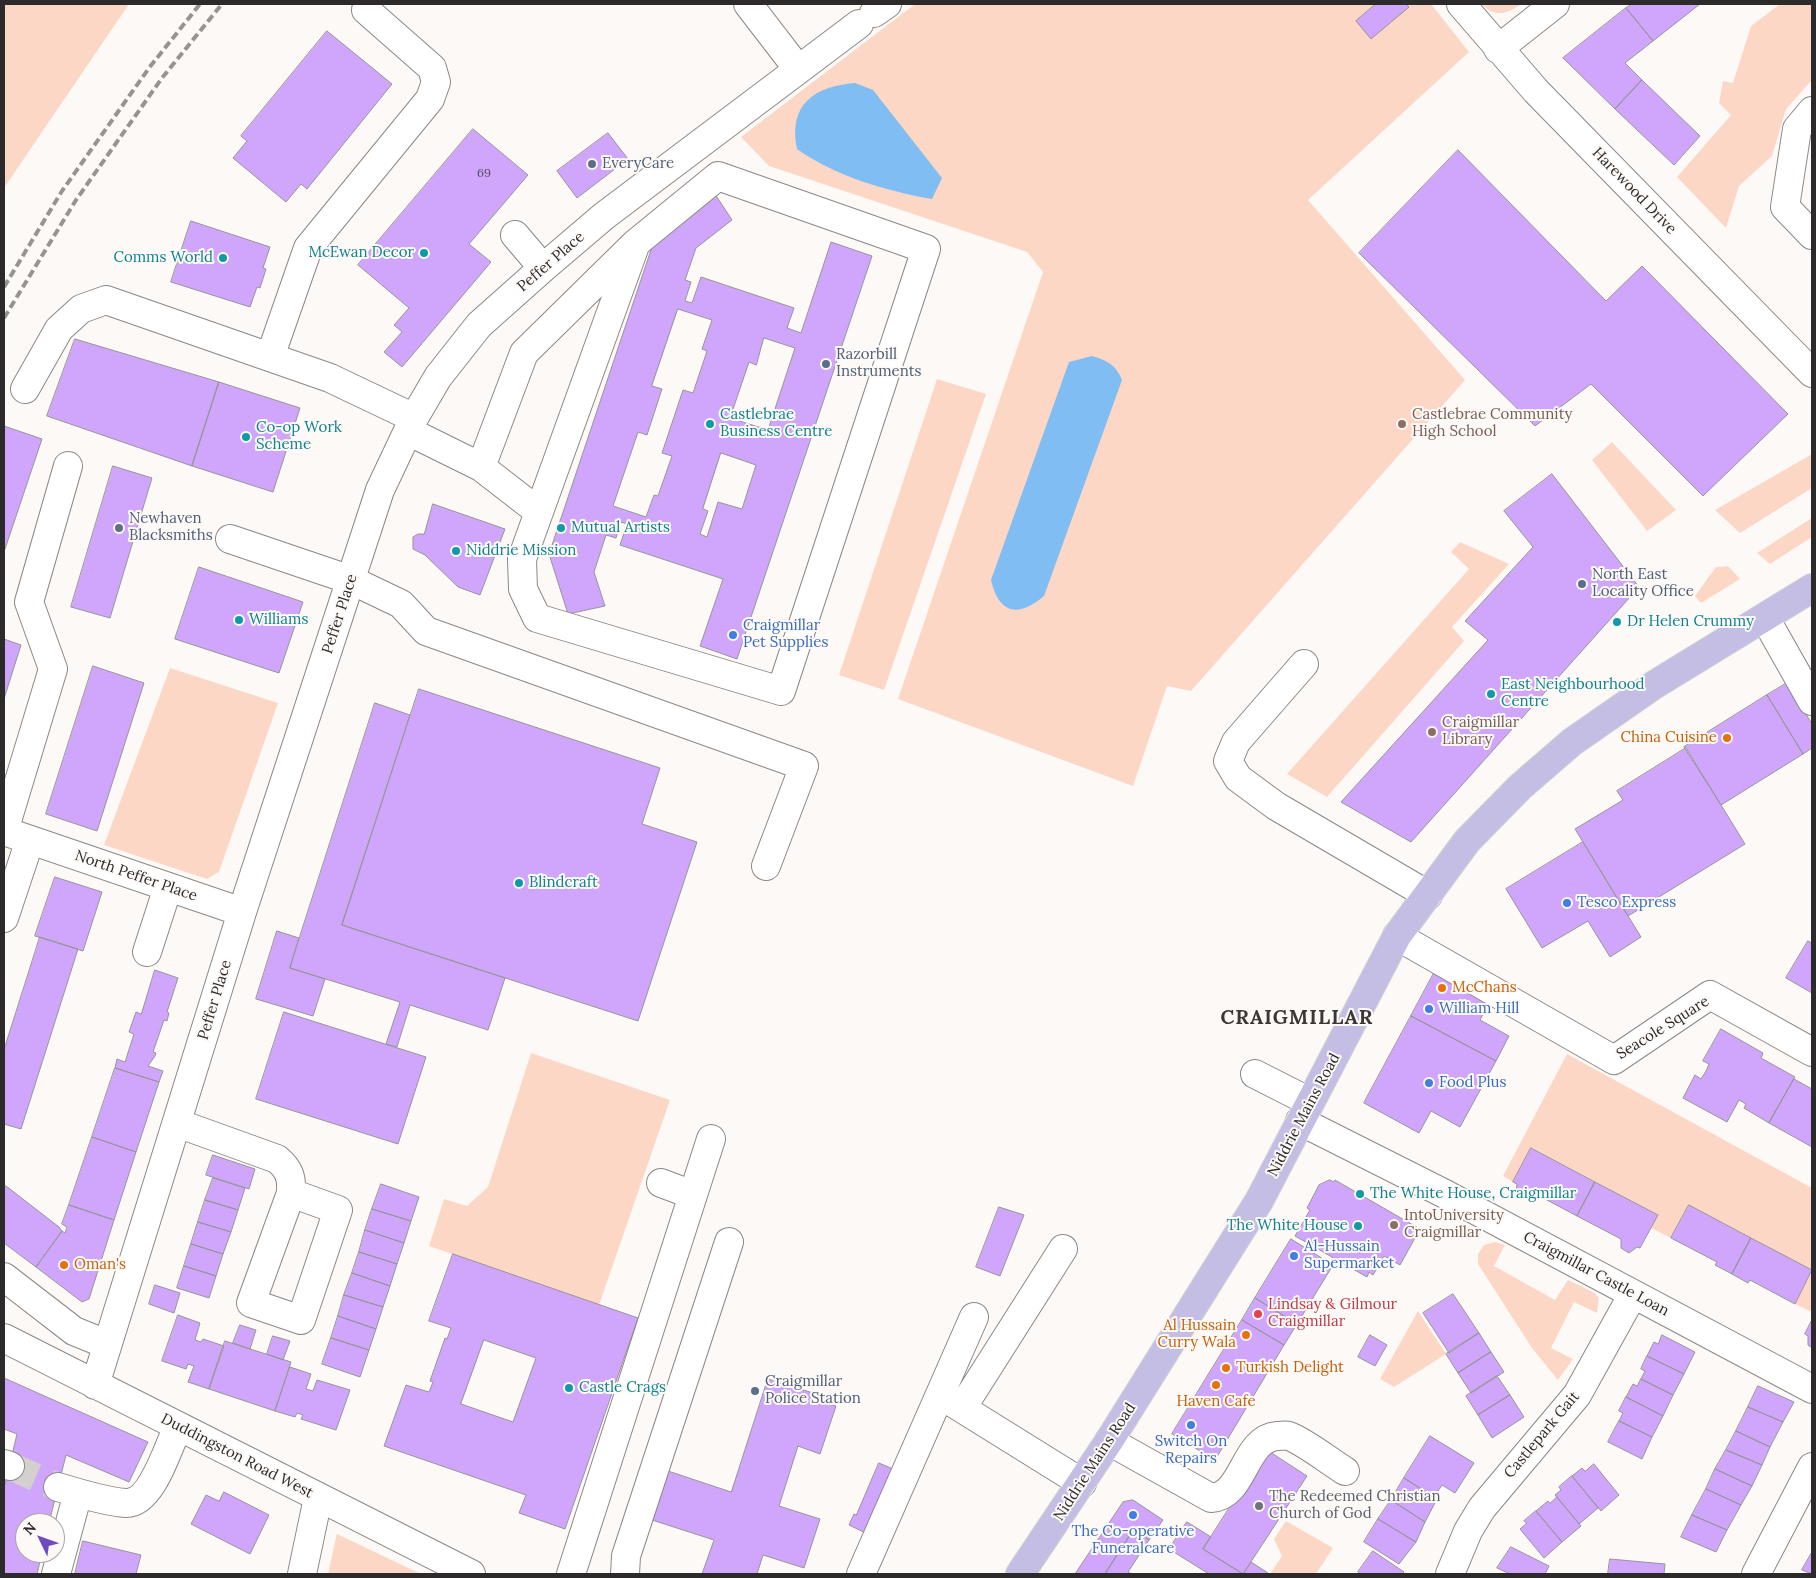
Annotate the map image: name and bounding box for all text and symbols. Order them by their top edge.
street label: Harewood Drive [1588,144,1680,238]
place label: EveryCare [602,155,674,173]
marker: EveryCare [586,158,598,170]
house number: 69 [477,167,491,181]
street label: Peffer Place [514,228,588,296]
place label: McEwan Decor [308,244,414,262]
marker: McEwan Decor [418,247,430,259]
place label: Comms World [113,249,213,267]
marker: Comms World [217,252,229,264]
place label: Razorbill Instruments [836,346,921,381]
marker: Razorbill Instruments [820,358,832,370]
place label: Castlebrae Business Centre [720,406,832,441]
place label: Castlebrae Community High School [1412,406,1572,441]
marker: Castlebrae Business Centre [704,418,716,430]
marker: Castlebrae Community High School [1396,418,1408,430]
place label: Co-op Work Scheme [256,419,342,454]
marker: Co-op Work Scheme [240,431,252,443]
place label: Newhaven Blacksmiths [129,510,213,545]
place label: Mutual Artists [571,519,670,537]
marker: Newhaven Blacksmiths [113,522,125,534]
marker: Mutual Artists [555,522,567,534]
place label: Niddrie Mission [466,542,576,560]
marker: Niddrie Mission [450,545,462,557]
place label: North East Locality Office [1592,566,1694,601]
street label: Peffer Place [319,572,361,656]
marker: North East Locality Office [1576,578,1588,590]
place label: Williams [249,611,308,629]
place label: Dr Helen Crummy [1627,613,1754,631]
marker: Williams [233,614,245,626]
marker: Dr Helen Crummy [1611,616,1623,628]
place label: Craigmillar Pet Supplies [743,617,828,652]
marker: Craigmillar Pet Supplies [727,629,739,641]
place label: East Neighbourhood Centre [1501,676,1644,711]
marker: East Neighbourhood Centre [1485,688,1497,700]
place label: Craigmillar Library [1442,714,1519,749]
marker: Craigmillar Library [1426,726,1438,738]
place label: China Cuisine [1620,729,1717,747]
marker: China Cuisine [1721,732,1733,744]
street label: North Peffer Place [73,847,199,905]
place label: Blindcraft [529,874,598,892]
marker: Blindcraft [513,877,525,889]
place label: Tesco Express [1577,894,1676,912]
marker: Tesco Express [1561,897,1573,909]
street label: Peffer Place [194,958,236,1042]
place label: McChans [1452,979,1517,997]
marker: McChans [1436,982,1448,994]
street label: Seacole Square [1613,992,1713,1064]
place label: William Hill [1439,1000,1519,1018]
marker: William Hill [1423,1003,1435,1015]
district label: CRAIGMILLAR [1219,1006,1375,1030]
street label: Niddrie Mains Road [1264,1050,1344,1180]
place label: Food Plus [1439,1074,1506,1092]
marker: Food Plus [1423,1077,1435,1089]
place label: The White House, Craigmillar [1370,1185,1576,1203]
marker: The White House, Craigmillar [1354,1188,1366,1200]
place label: IntoUniversity Craigmillar [1404,1207,1504,1242]
place label: The White House [1227,1217,1348,1235]
marker: IntoUniversity Craigmillar [1388,1219,1400,1231]
marker: The White House [1352,1220,1364,1232]
street label: Craigmillar Castle Loan [1520,1228,1672,1320]
place label: Al-Hussain Supermarket [1304,1238,1394,1273]
marker: Al-Hussain Supermarket [1288,1250,1300,1262]
place label: Oman's [74,1256,126,1274]
marker: Oman's [58,1259,70,1271]
place label: Lindsay & Gilmour Craigmillar [1268,1296,1397,1331]
marker: Lindsay & Gilmour Craigmillar [1252,1308,1264,1320]
place label: Al Hussain Curry Wala [1158,1317,1236,1352]
marker: Al Hussain Curry Wala [1240,1329,1252,1341]
place label: Turkish Delight [1236,1359,1344,1377]
marker: Turkish Delight [1220,1362,1232,1374]
place label: Craigmillar Police Station [765,1373,861,1408]
place label: Castle Crags [579,1379,666,1397]
marker: Haven Cafe [1210,1379,1222,1391]
marker: Castle Crags [563,1382,575,1394]
marker: Craigmillar Police Station [749,1385,761,1397]
street label: Castlepark Gait [1500,1388,1584,1482]
place label: Haven Cafe [1176,1393,1256,1411]
street label: Niddrie Mains Road [1050,1400,1140,1524]
street label: Duddingston Road West [158,1410,316,1502]
marker: Switch On Repairs [1185,1419,1197,1431]
place label: Switch On Repairs [1155,1433,1227,1468]
place label: The Redeemed Christian Church of God [1269,1488,1441,1523]
marker: The Redeemed Christian Church of God [1253,1500,1265,1512]
marker: The Co-operative Funeralcare [1127,1509,1139,1521]
north arrow [15,1513,65,1563]
text: N [19,1519,40,1539]
place label: The Co-operative Funeralcare [1072,1523,1194,1558]

